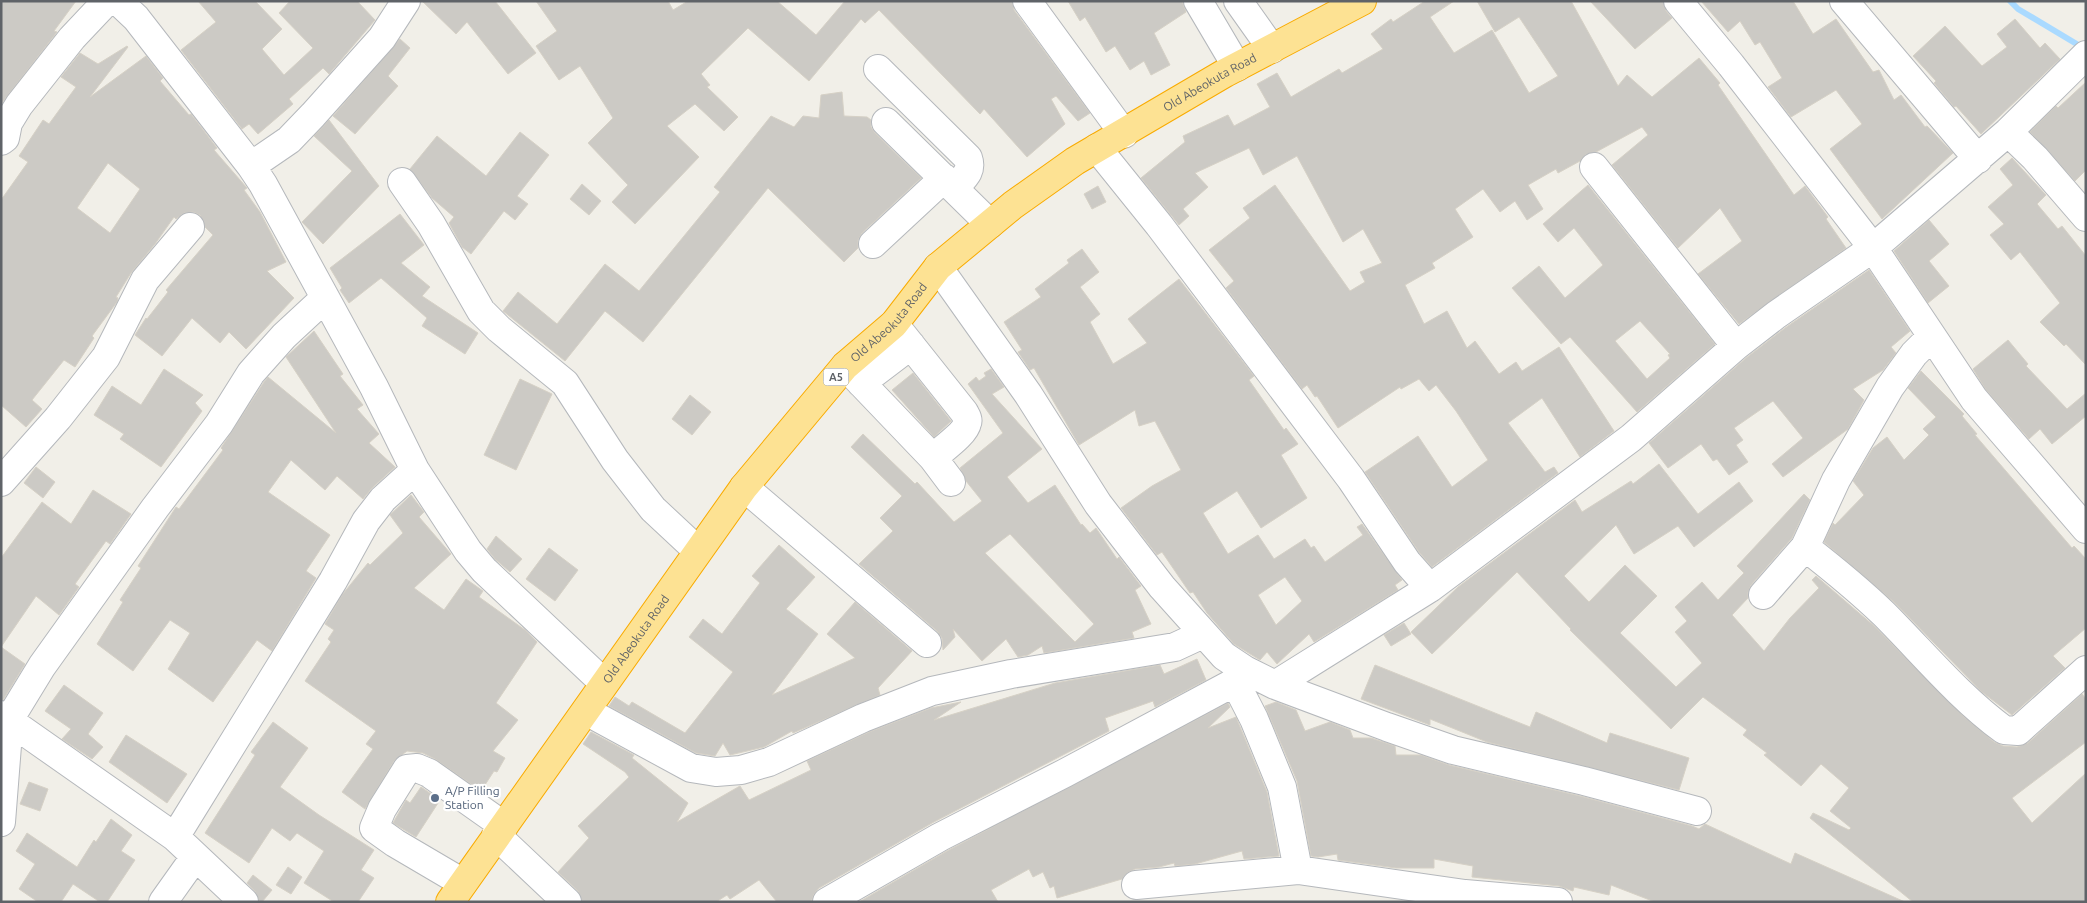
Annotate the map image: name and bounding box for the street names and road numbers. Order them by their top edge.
street label: Old Abeokuta Road [1161,51,1258,114]
street label: Old Abeokuta Road [848,280,929,364]
road number: A5 [824,368,848,386]
street label: Old Abeokuta Road [600,592,671,686]

